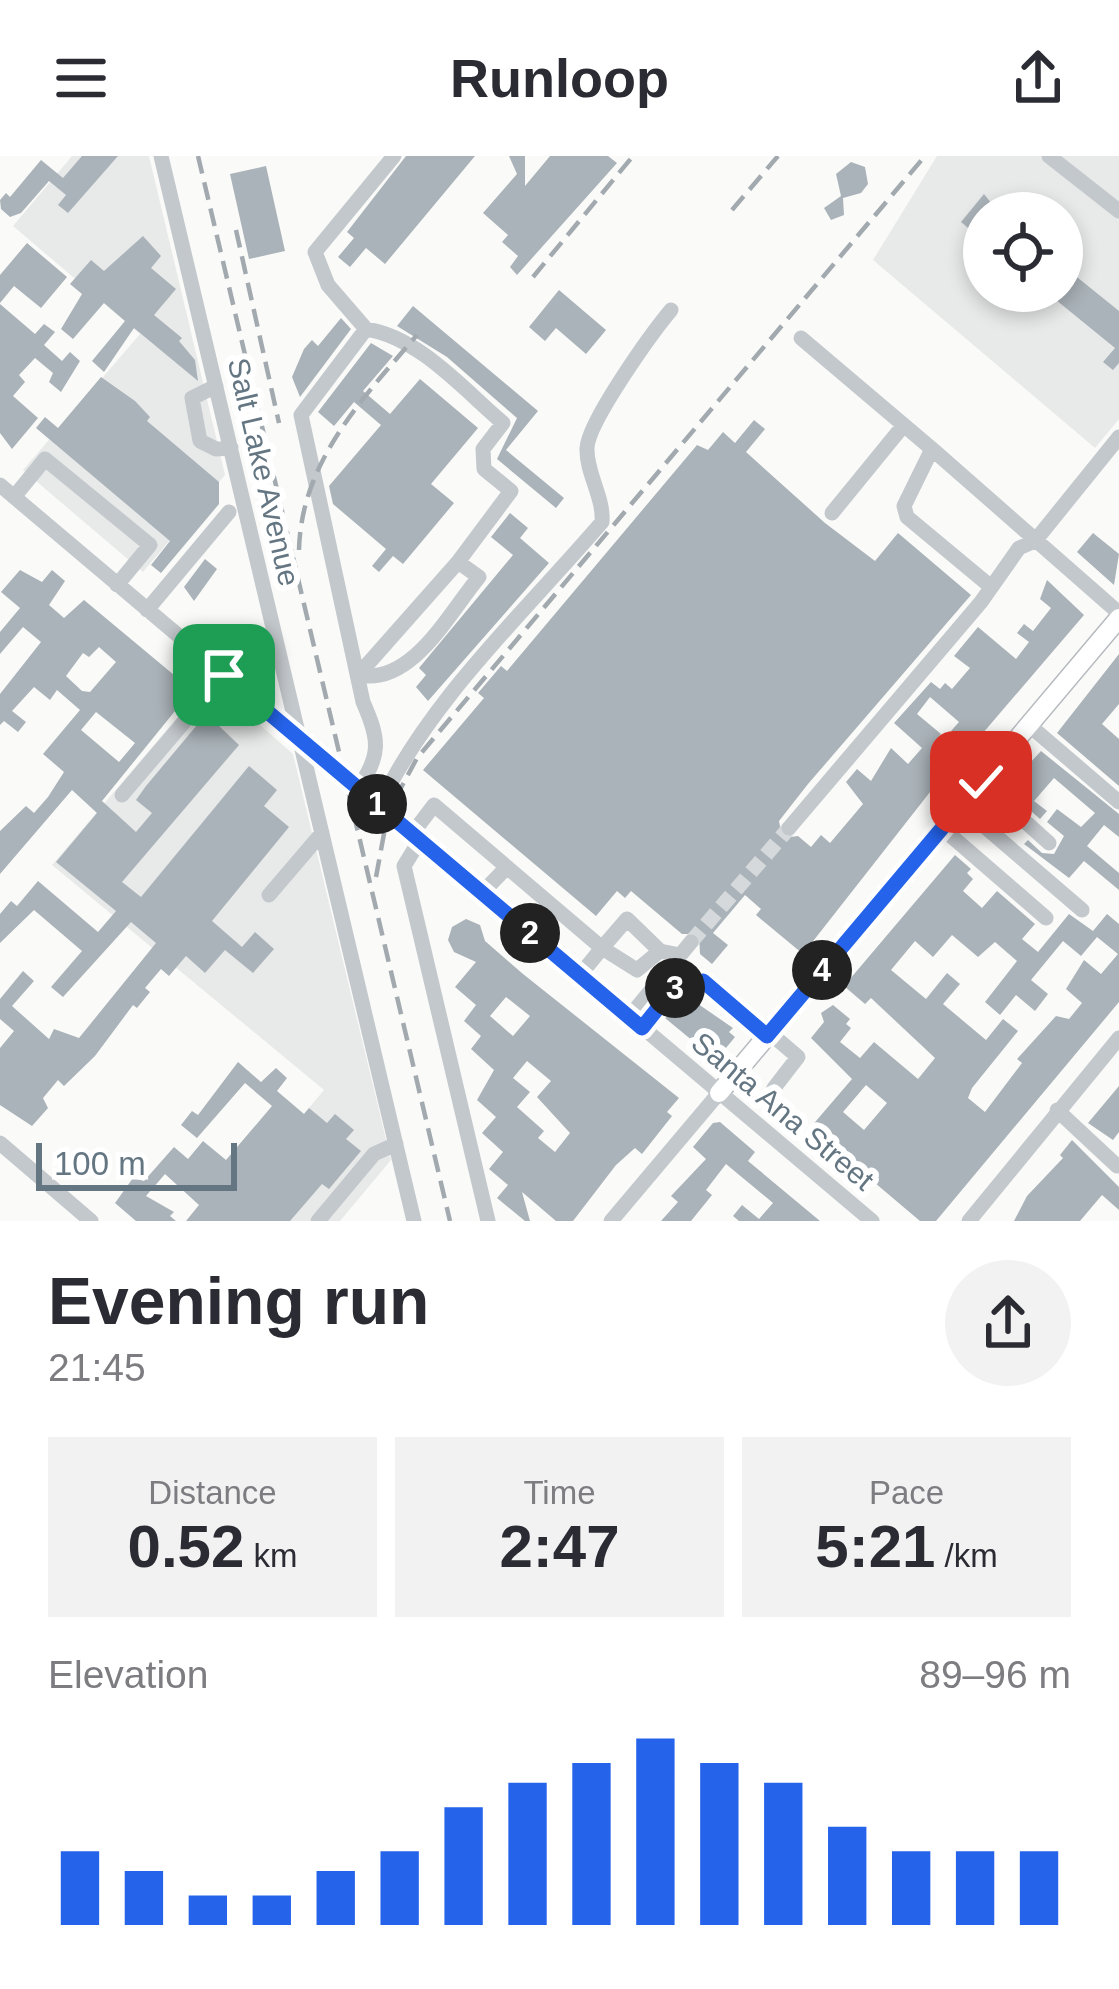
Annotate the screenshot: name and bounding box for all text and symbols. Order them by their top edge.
icon: menu [48,45,114,111]
icon: share [1005,45,1071,111]
text: Runloop [450,48,669,108]
map controls [963,192,1083,312]
button: locate [963,192,1083,312]
street label: Salt Lake Avenue [222,355,306,589]
pin [173,624,275,726]
icon: arrive [191,642,257,708]
pin [930,731,1032,833]
icon: check [948,749,1014,815]
pin: 1 [347,774,407,834]
text: 1 [368,785,386,822]
pin: 2 [500,903,560,963]
text: 2 [521,914,539,951]
pin: 4 [792,940,852,1000]
text: 4 [813,951,831,988]
pin: 3 [645,958,705,1018]
text: 3 [666,969,684,1006]
street label: Santa Ana Street [686,1025,881,1197]
scale bar [36,1137,237,1190]
text: 100 m [54,1145,146,1182]
button: share [945,1260,1071,1386]
text: Evening run [48,1264,429,1338]
text: 21:45 [48,1346,146,1389]
text: Distance [148,1474,277,1511]
text: Time [523,1474,596,1511]
text: Pace [869,1474,944,1511]
text: 0.52 [128,1513,244,1580]
text: 2:47 [499,1513,620,1580]
text: 5:21 [815,1513,935,1580]
text: km [244,1537,297,1574]
text: /km [935,1537,998,1574]
text: Elevation [48,1653,208,1696]
text: 89–96 m [919,1653,1071,1696]

